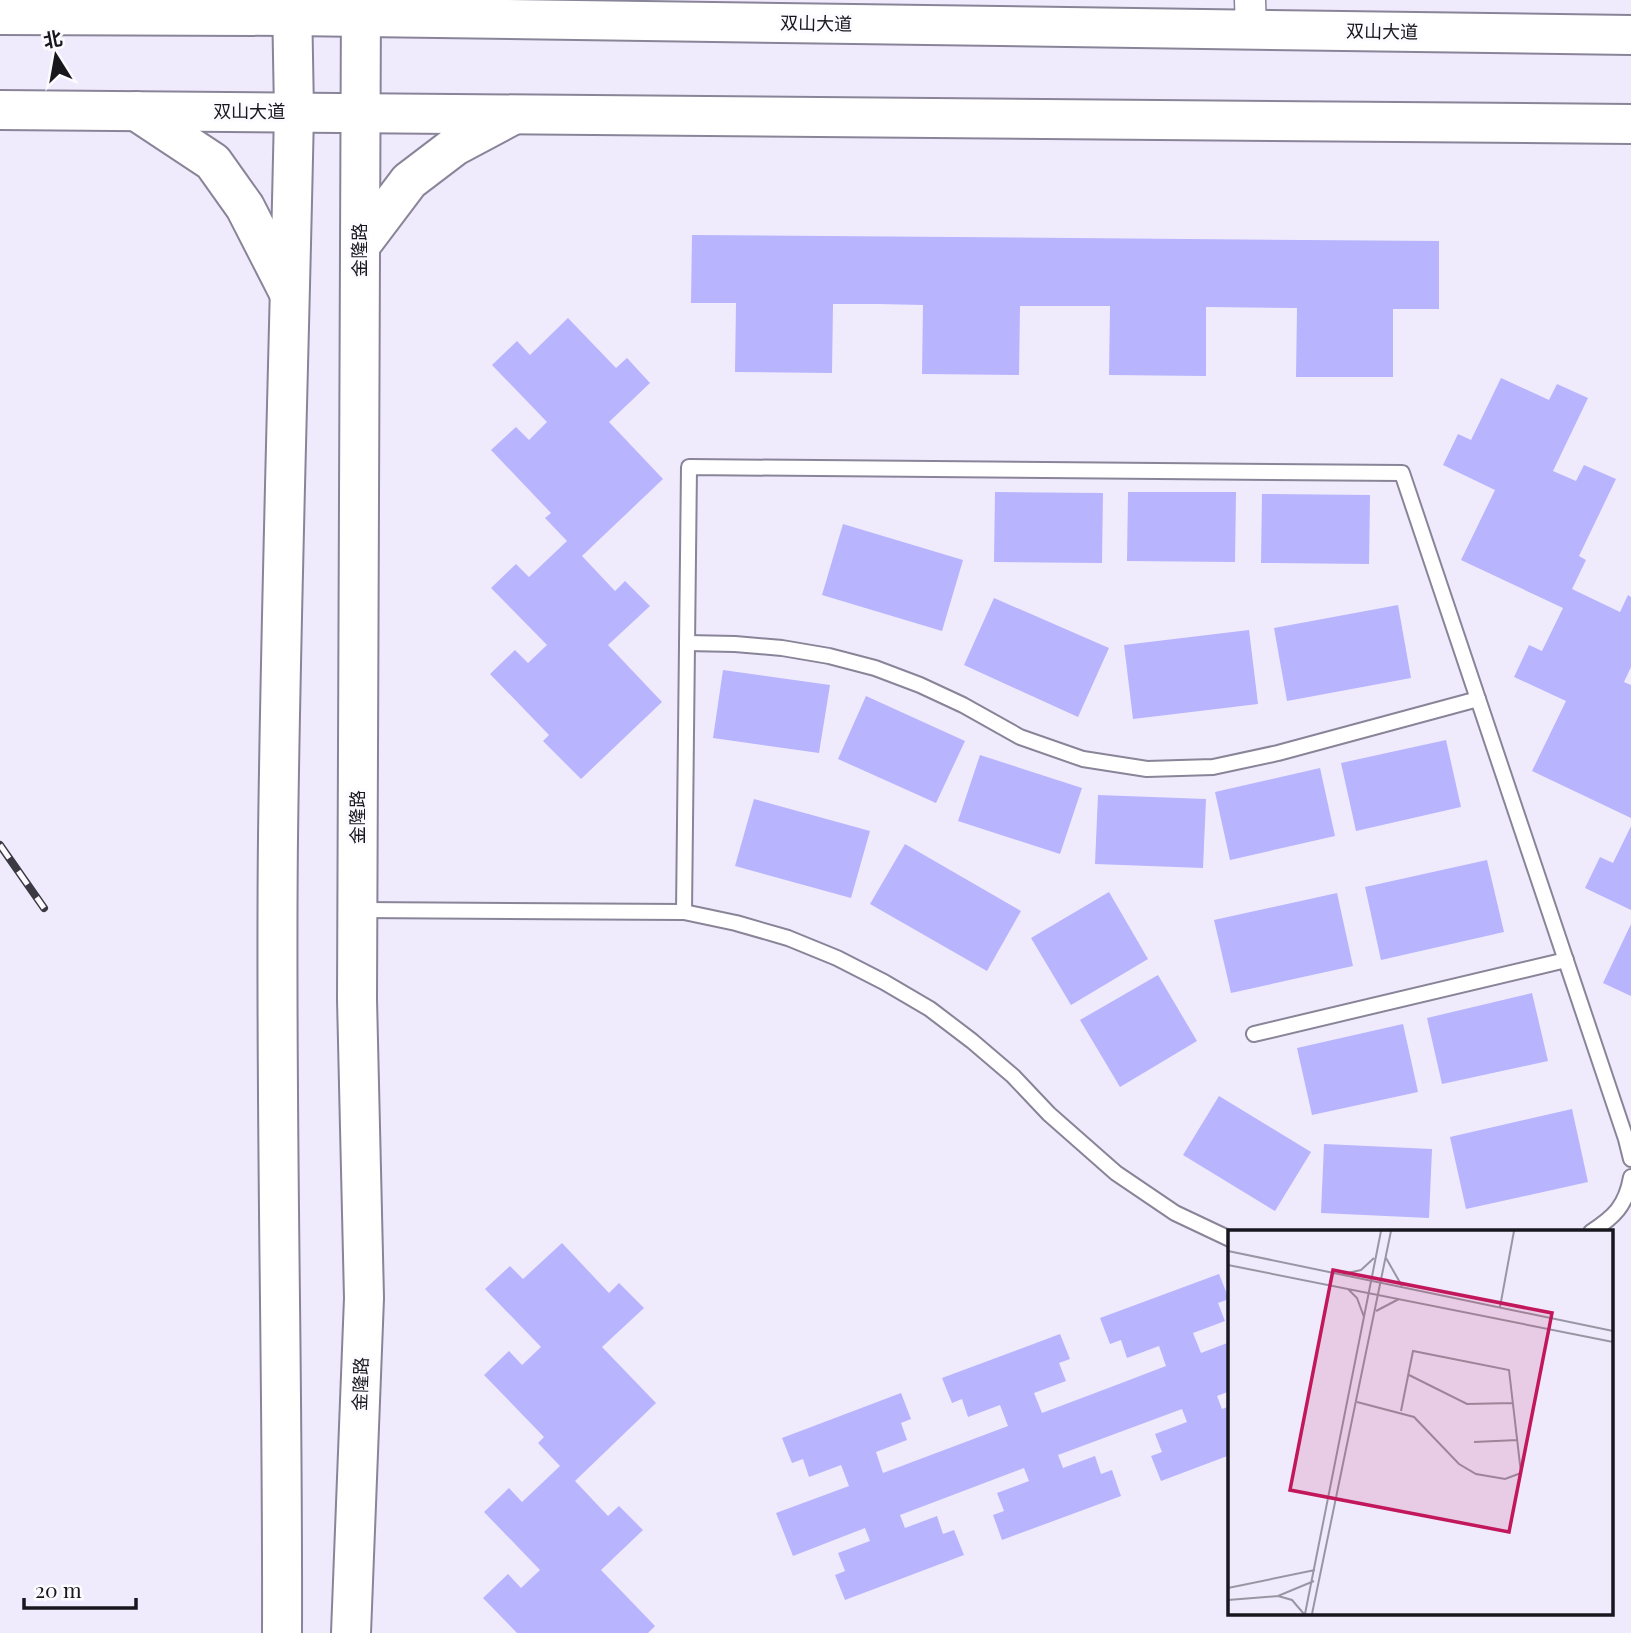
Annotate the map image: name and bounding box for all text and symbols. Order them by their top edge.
street label: 双山大道 [780,10,852,36]
street label: 双山大道 [1346,18,1418,44]
north arrow [21,21,91,91]
text: 北 [41,24,64,53]
street label: 双山大道 [213,99,285,123]
street label: 金隆路 [347,223,371,277]
street label: 金隆路 [345,790,369,844]
inset map [1228,1230,1614,1616]
street label: 金隆路 [347,1357,373,1411]
scale bar [24,1566,136,1610]
text: 20 m [35,1575,82,1603]

